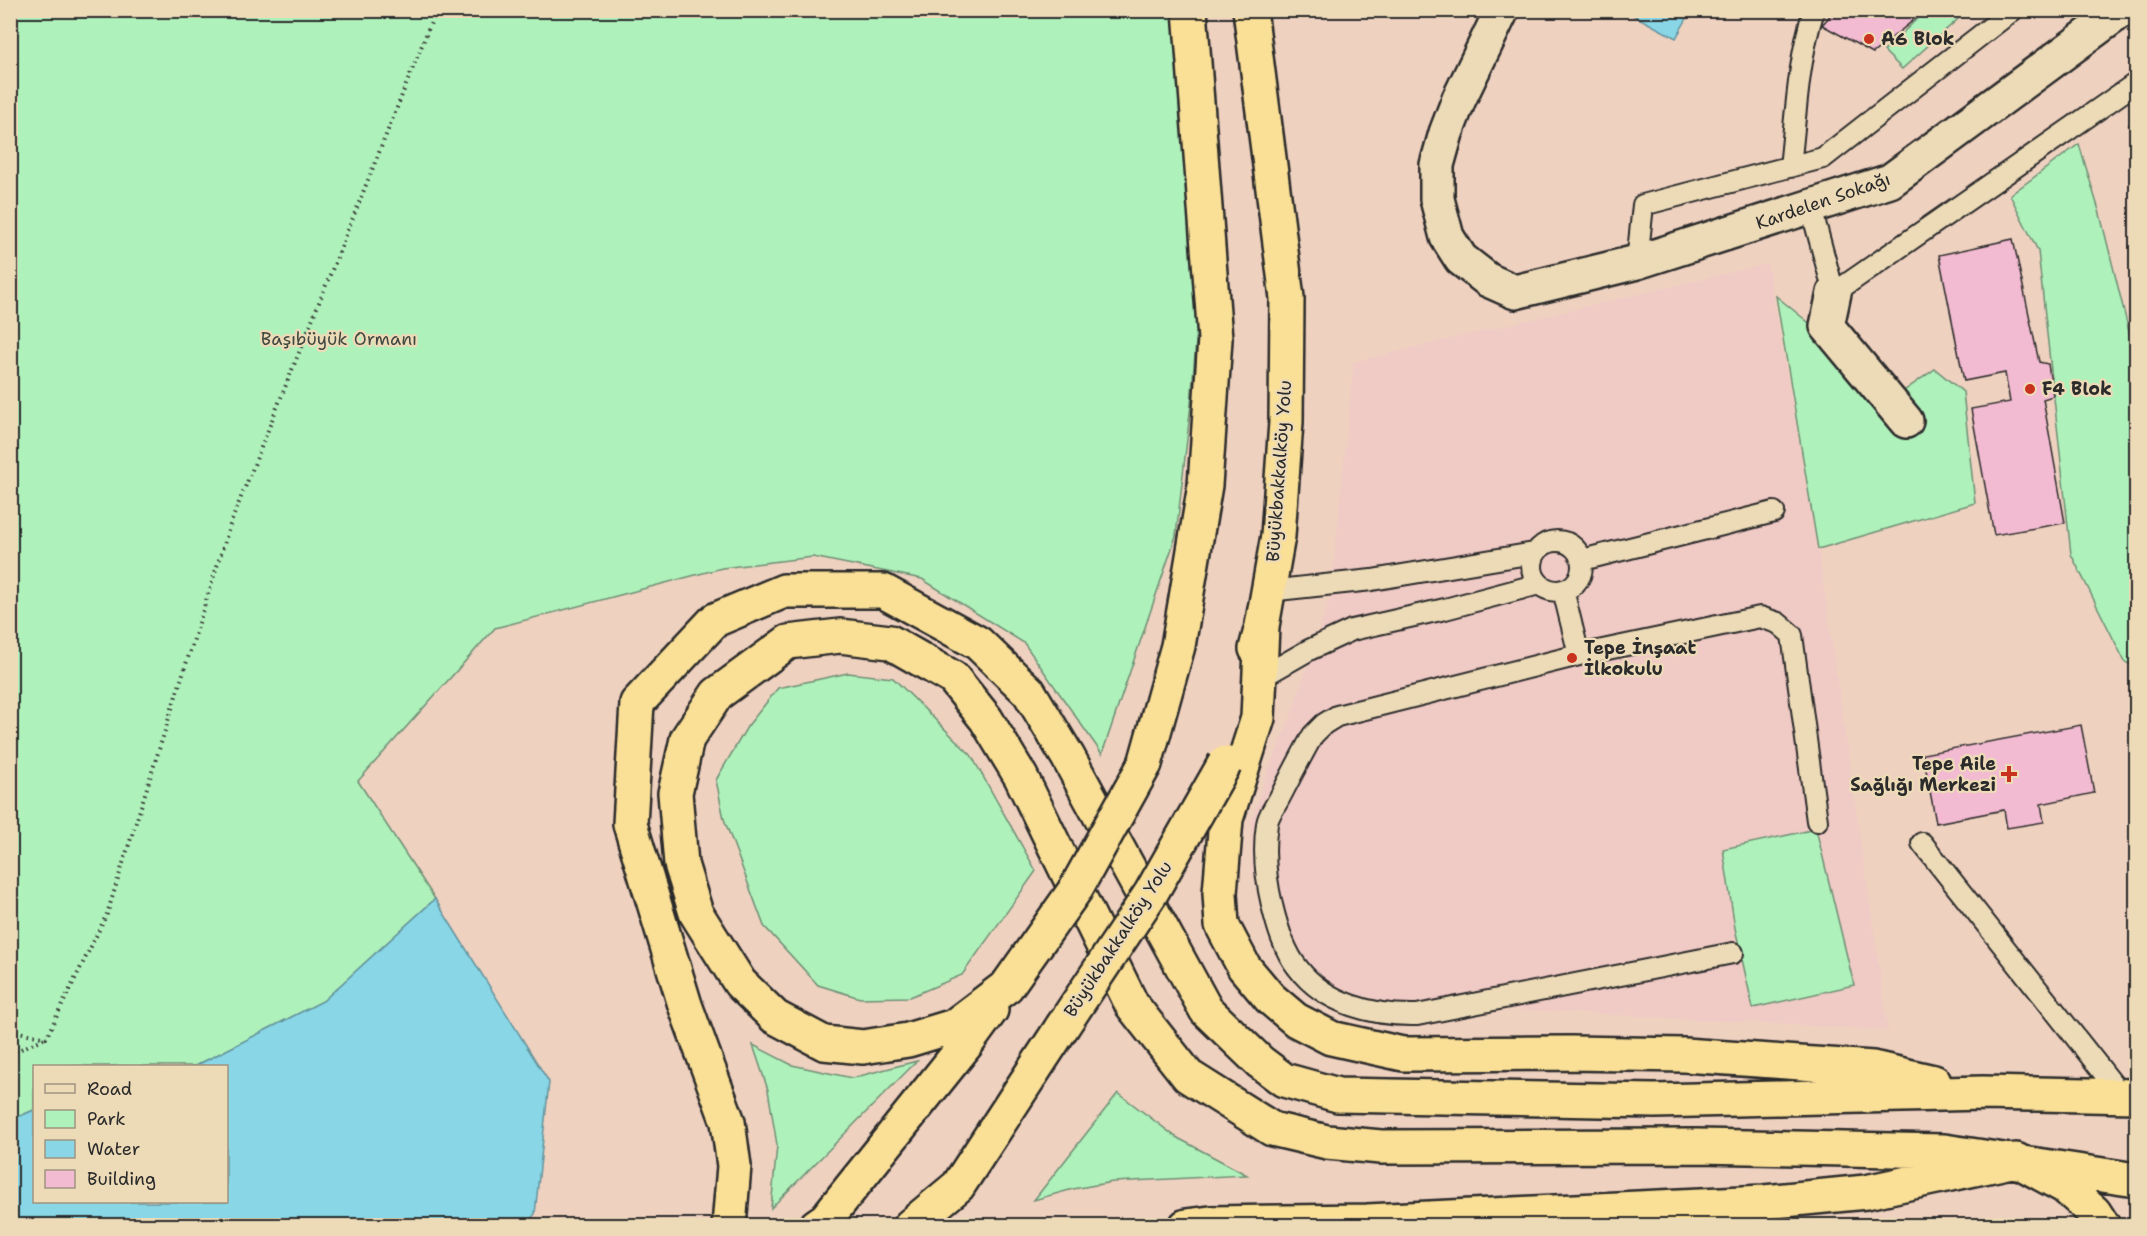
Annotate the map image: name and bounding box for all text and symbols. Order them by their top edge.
place label: A6 Blok [1881,27,1954,51]
marker: A6 Blok [1862,32,1876,46]
street label: Kardelen Sokağı [1753,167,1893,235]
park label: Başıbüyük Ormanı [261,327,417,351]
place label: F4 Blok [2042,377,2112,401]
street label: Büyükbakkalköy Yolu [1261,379,1297,563]
marker: F4 Blok [2023,382,2037,396]
place label: Tepe İnşaat İlkokulu [1584,636,1696,681]
marker: Tepe İnşaat İlkokulu [1565,651,1579,665]
place label: Tepe Aile Sağlığı Merkezi [1850,752,1996,797]
marker: Tepe Aile Sağlığı Merkezi [2000,765,2018,783]
street label: Büyükbakkalköy Yolu [1058,856,1178,1022]
legend [33,1065,228,1203]
text: Road [87,1077,132,1101]
text: Park [87,1107,126,1131]
text: Water [87,1137,140,1161]
text: Building [87,1167,156,1191]

